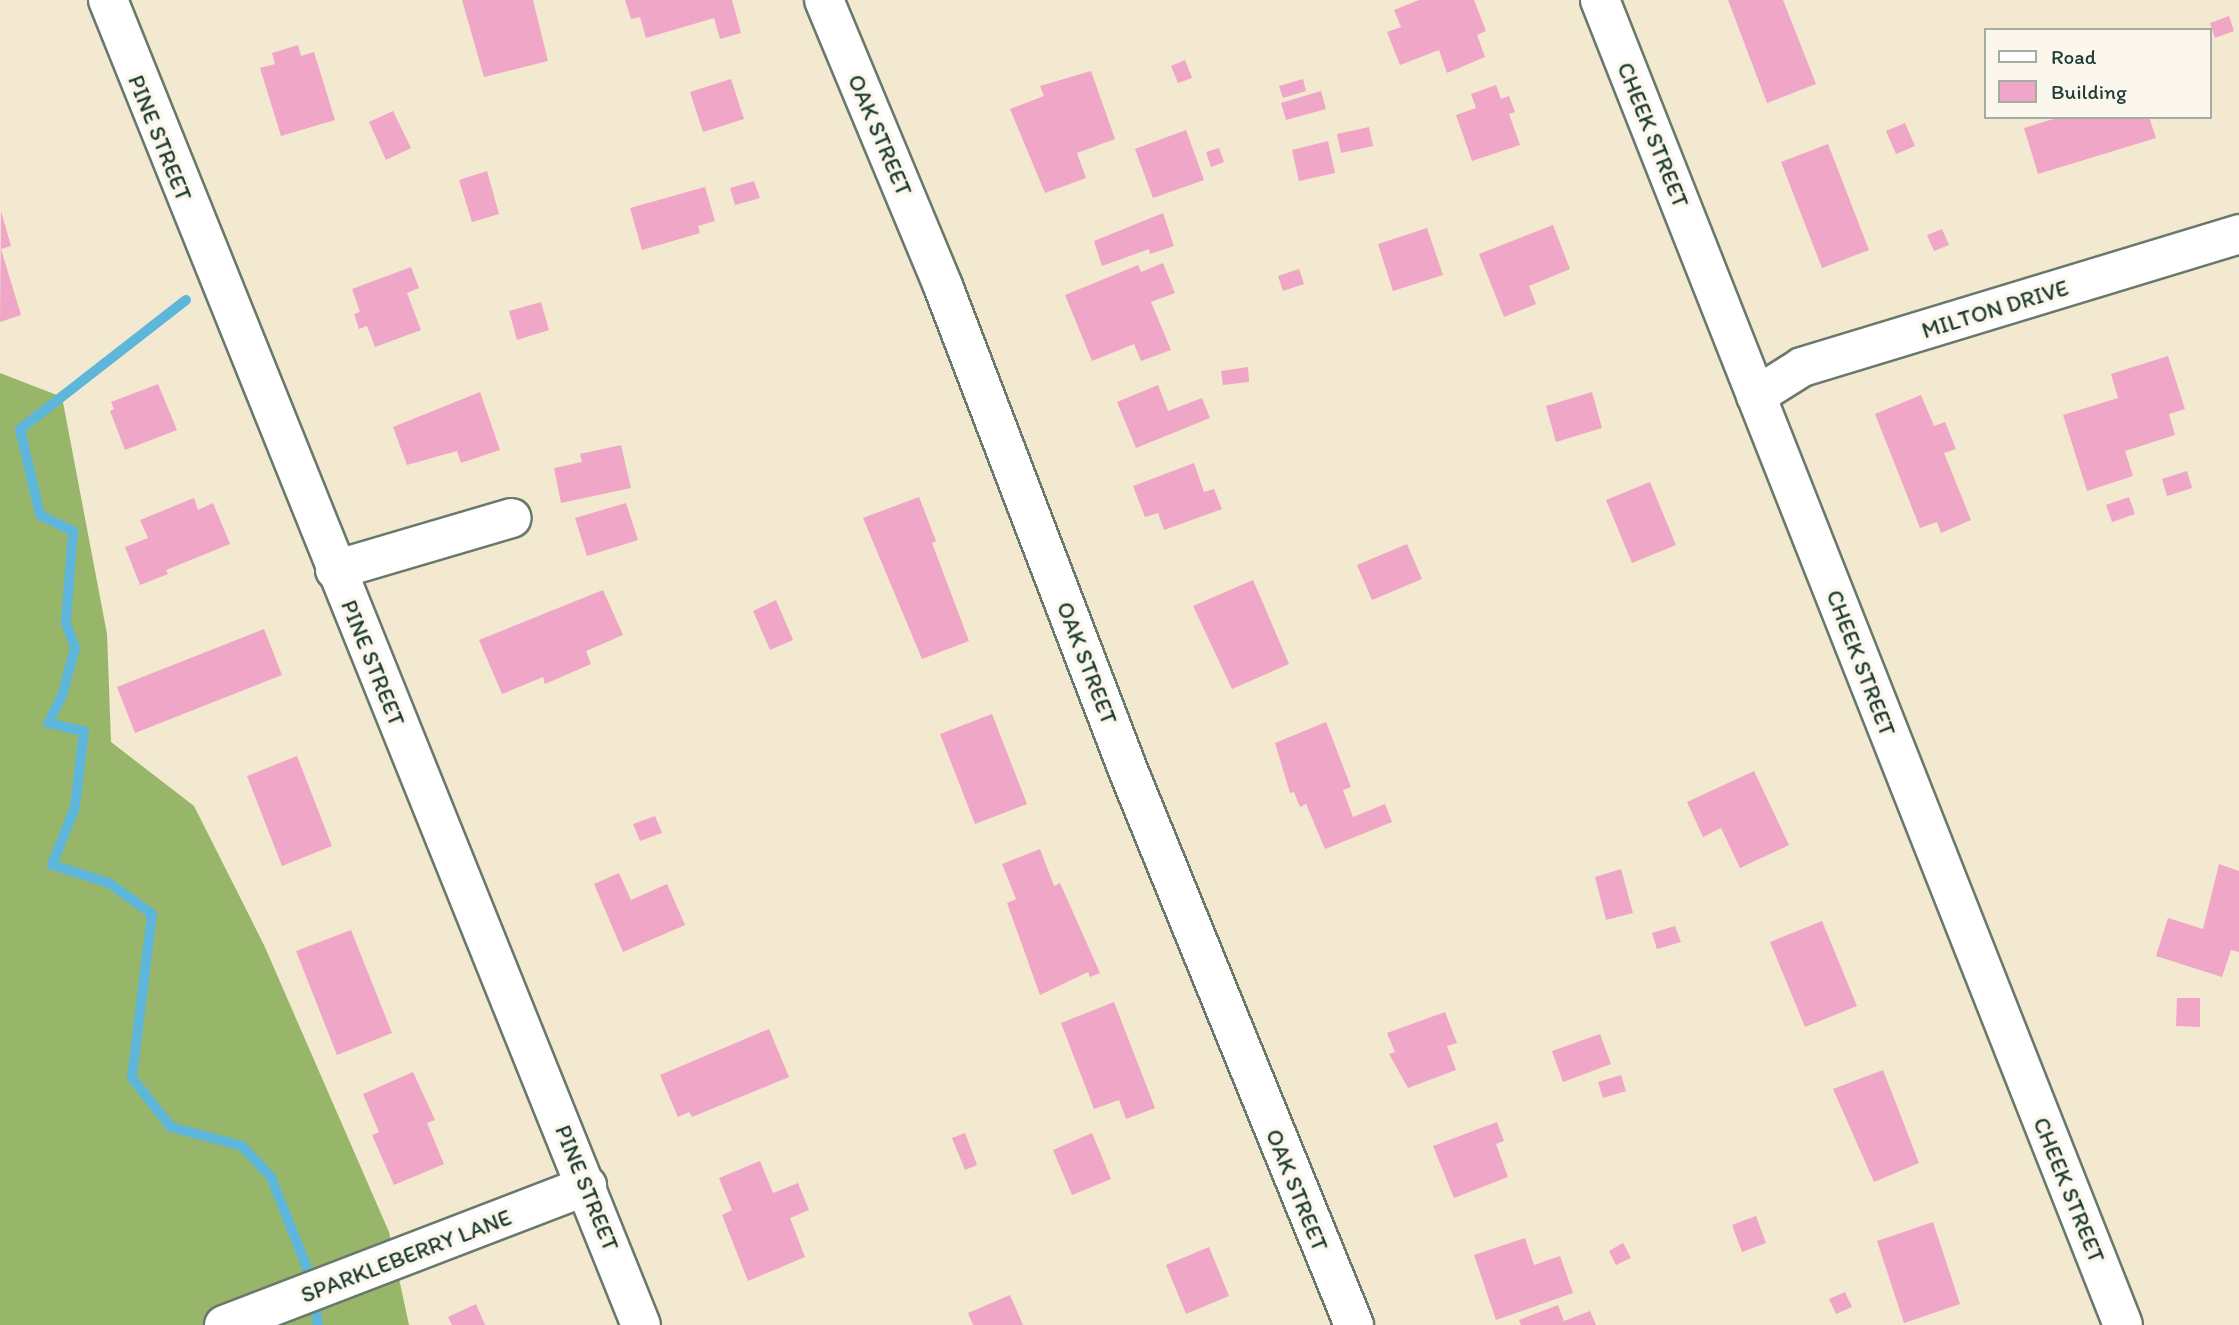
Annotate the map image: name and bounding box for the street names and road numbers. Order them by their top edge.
street label: CHEEK STREET [1611,58,1695,212]
street label: OAK STREET [842,70,918,200]
street label: PINE STREET [122,71,198,205]
street label: MILTON DRIVE [1918,273,2072,345]
street label: CHEEK STREET [1820,586,1902,740]
street label: PINE STREET [335,596,411,730]
street label: OAK STREET [1051,597,1123,729]
street label: CHEEK STREET [2027,1113,2111,1267]
street label: PINE STREET [549,1121,625,1255]
street label: OAK STREET [1260,1125,1334,1255]
street label: SPARKLEBERRY LANE [297,1203,515,1309]

